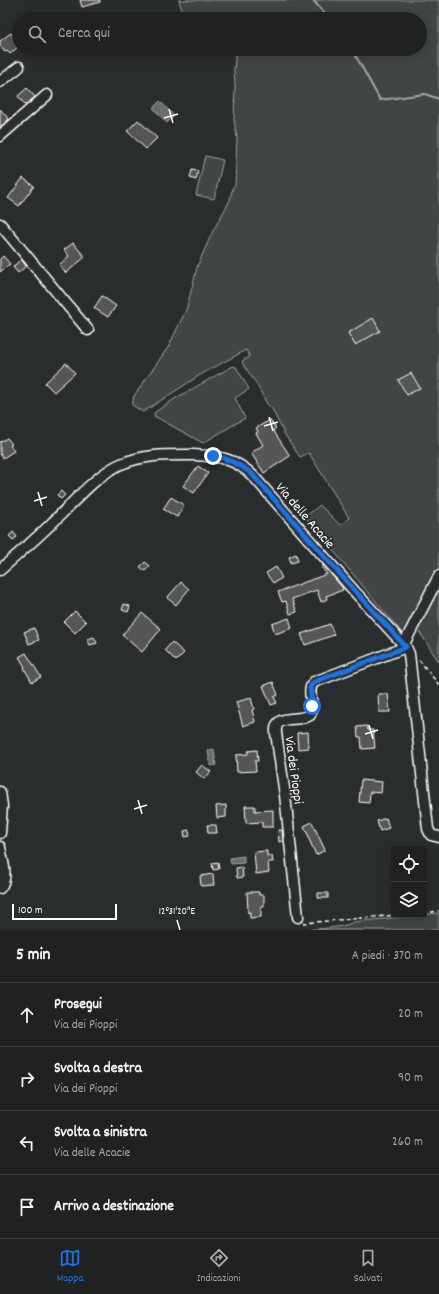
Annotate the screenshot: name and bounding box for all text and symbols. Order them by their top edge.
search box [12,12,427,56]
icon: search [26,23,48,45]
text: Cerca qui [58,23,110,45]
route end [204,447,222,465]
street label: Via delle Acacie [270,479,339,554]
route start [303,697,321,715]
street label: Via dei Pioppi [278,735,308,806]
map controls [391,846,427,918]
button: locate [391,846,427,882]
button: layers [391,882,427,918]
scale bar [12,902,117,921]
text: 100 m [18,903,42,919]
text: 12°31'20"E [159,905,196,919]
text: 5 min [16,944,50,968]
text: A piedi · 370 m [352,947,423,966]
text: Prosegui [54,994,102,1016]
icon: ahead [16,1004,38,1026]
text: 20 m [398,1005,423,1024]
text: Via dei Pioppi [54,1016,117,1035]
text: Svolta a destra [54,1058,142,1080]
icon: right [16,1068,38,1090]
text: 90 m [398,1069,423,1088]
text: Via dei Pioppi [54,1080,117,1099]
text: Svolta a sinistra [54,1122,147,1144]
icon: left [16,1132,38,1154]
text: 260 m [392,1133,423,1152]
text: Via delle Acacie [54,1144,130,1163]
icon: arrive [16,1196,38,1218]
text: Arrivo a destinazione [54,1196,174,1218]
tab: Mappa [57,1247,84,1287]
tab: Indicazioni [197,1247,240,1287]
tab: Salvati [354,1247,382,1287]

